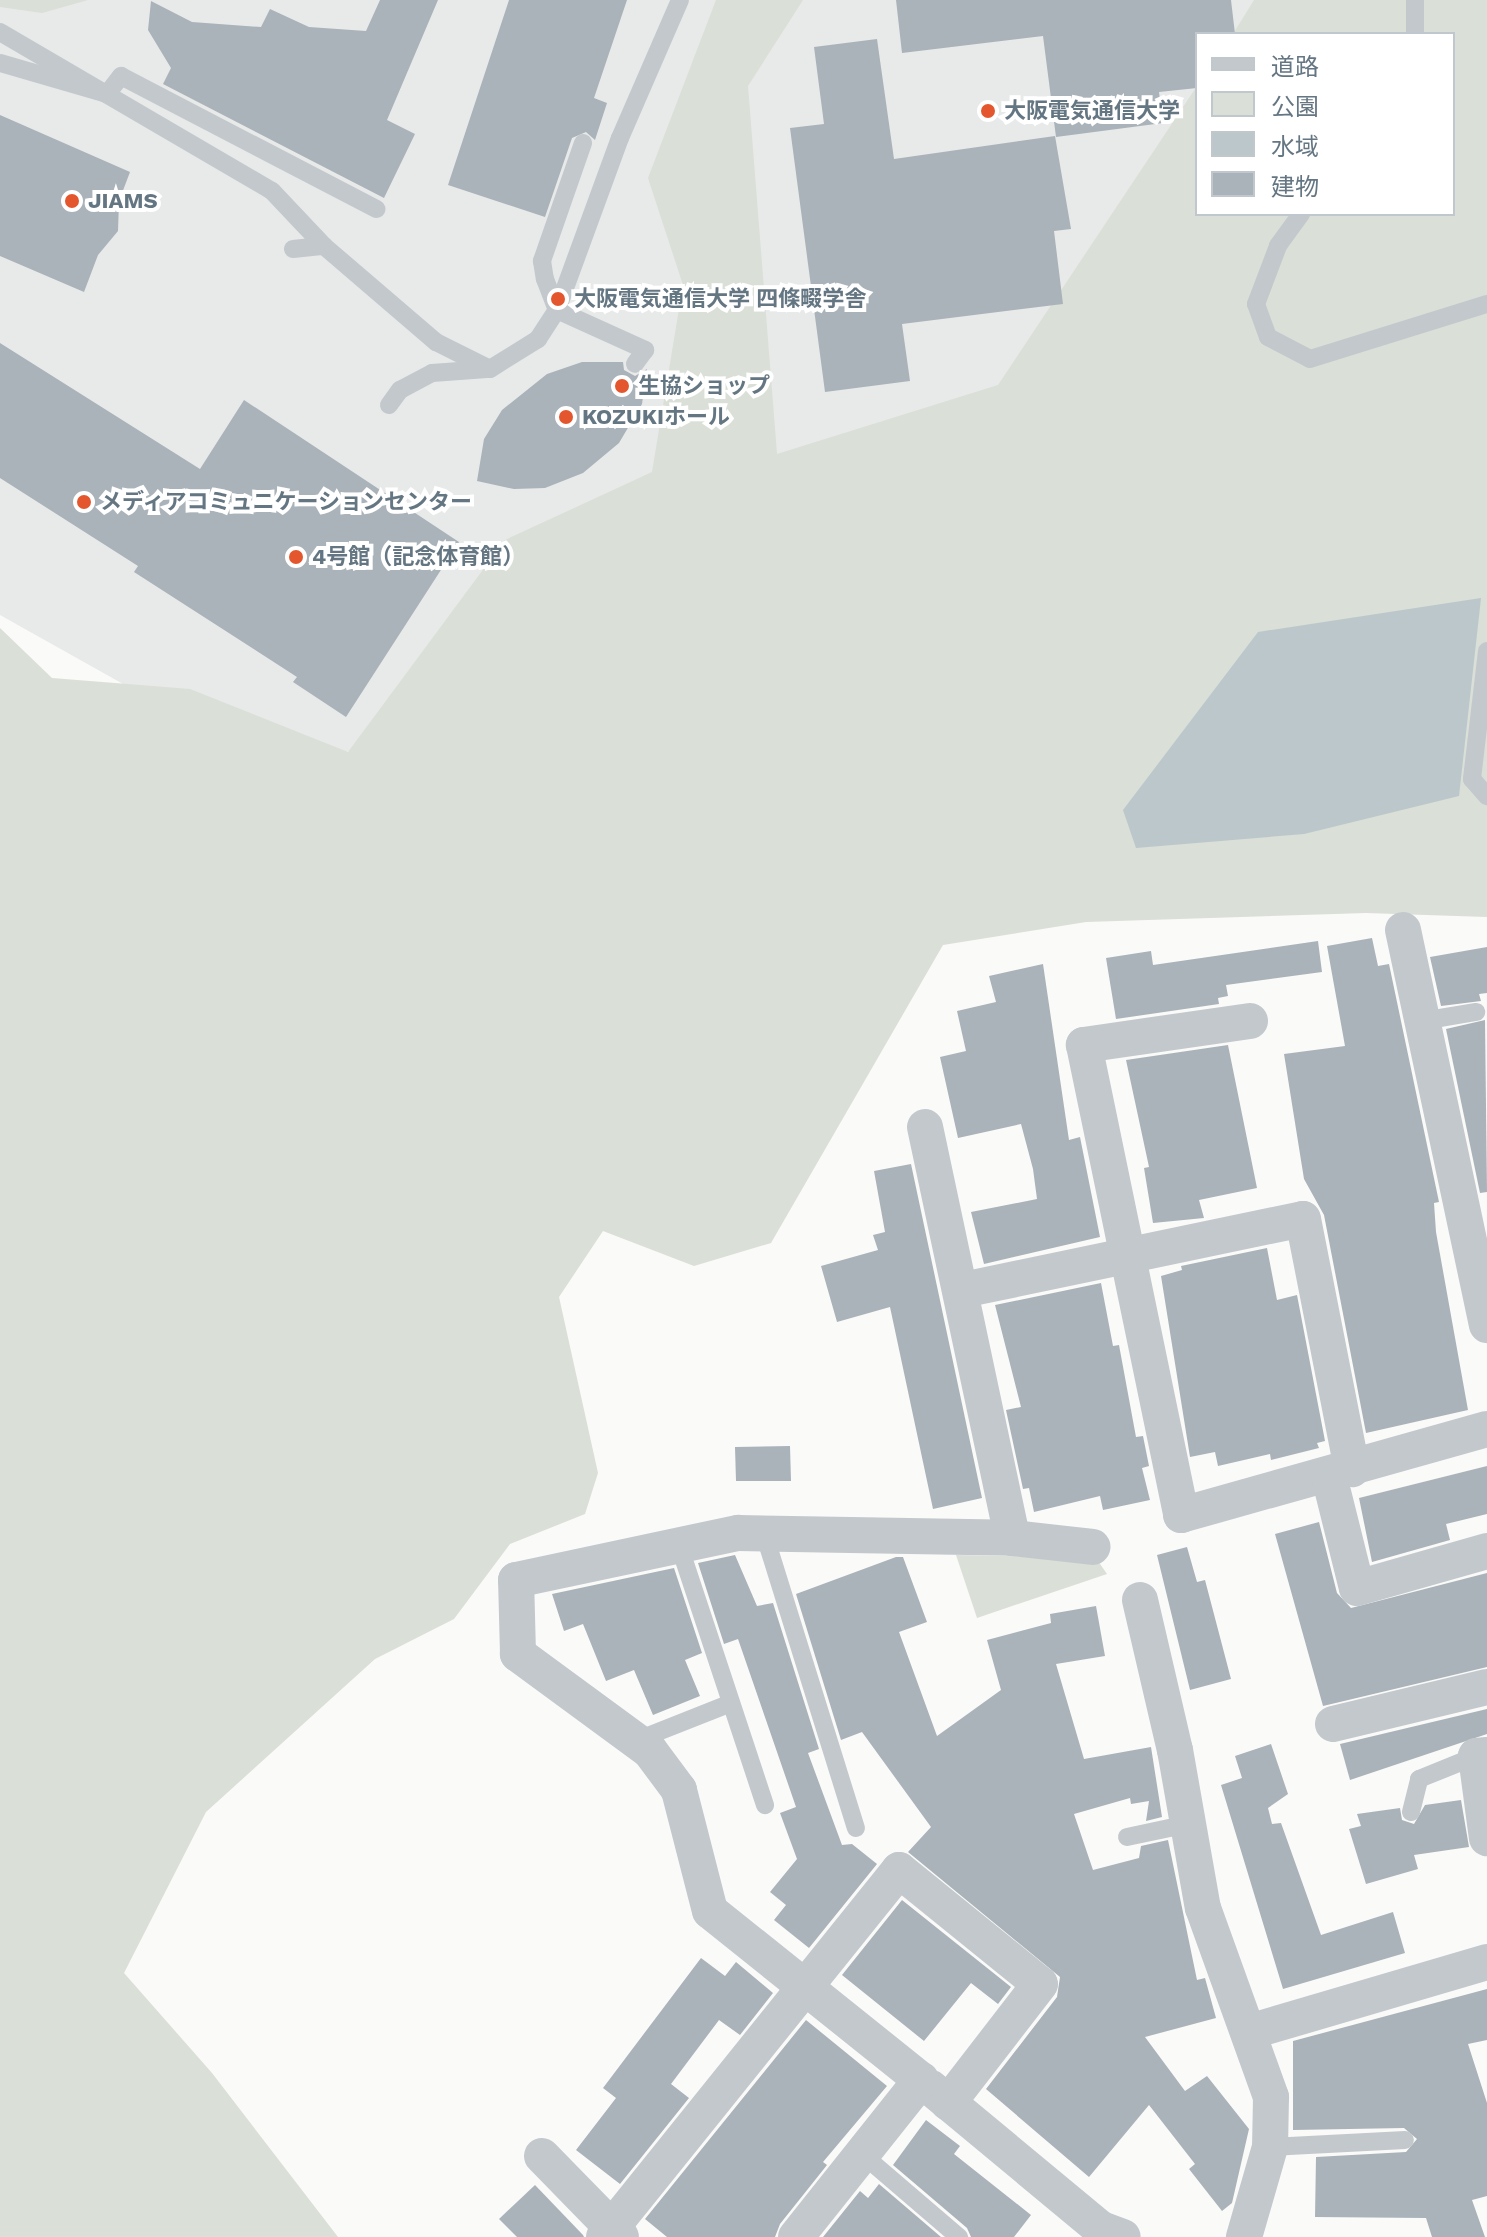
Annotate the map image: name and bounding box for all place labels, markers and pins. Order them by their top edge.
place label: 大阪電気通信大学 [1004,98,1180,124]
marker: 大阪電気通信大学 [979,102,997,120]
place label: JIAMS [88,188,158,214]
marker: JIAMS [63,192,81,210]
place label: 大阪電気通信大学 四條畷学舎 [574,286,866,312]
marker: 大阪電気通信大学 四條畷学舎 [549,290,567,308]
place label: 生協ショップ [638,373,770,399]
marker: 生協ショップ [613,377,631,395]
place label: KOZUKIホール [582,404,730,430]
marker: KOZUKIホール [557,408,575,426]
place label: メディアコミュニケーションセンター [100,489,474,515]
marker: メディアコミュニケーションセンター [75,493,93,511]
place label: 4号館（記念体育館） [312,544,524,570]
marker: 4号館（記念体育館） [287,548,305,566]

